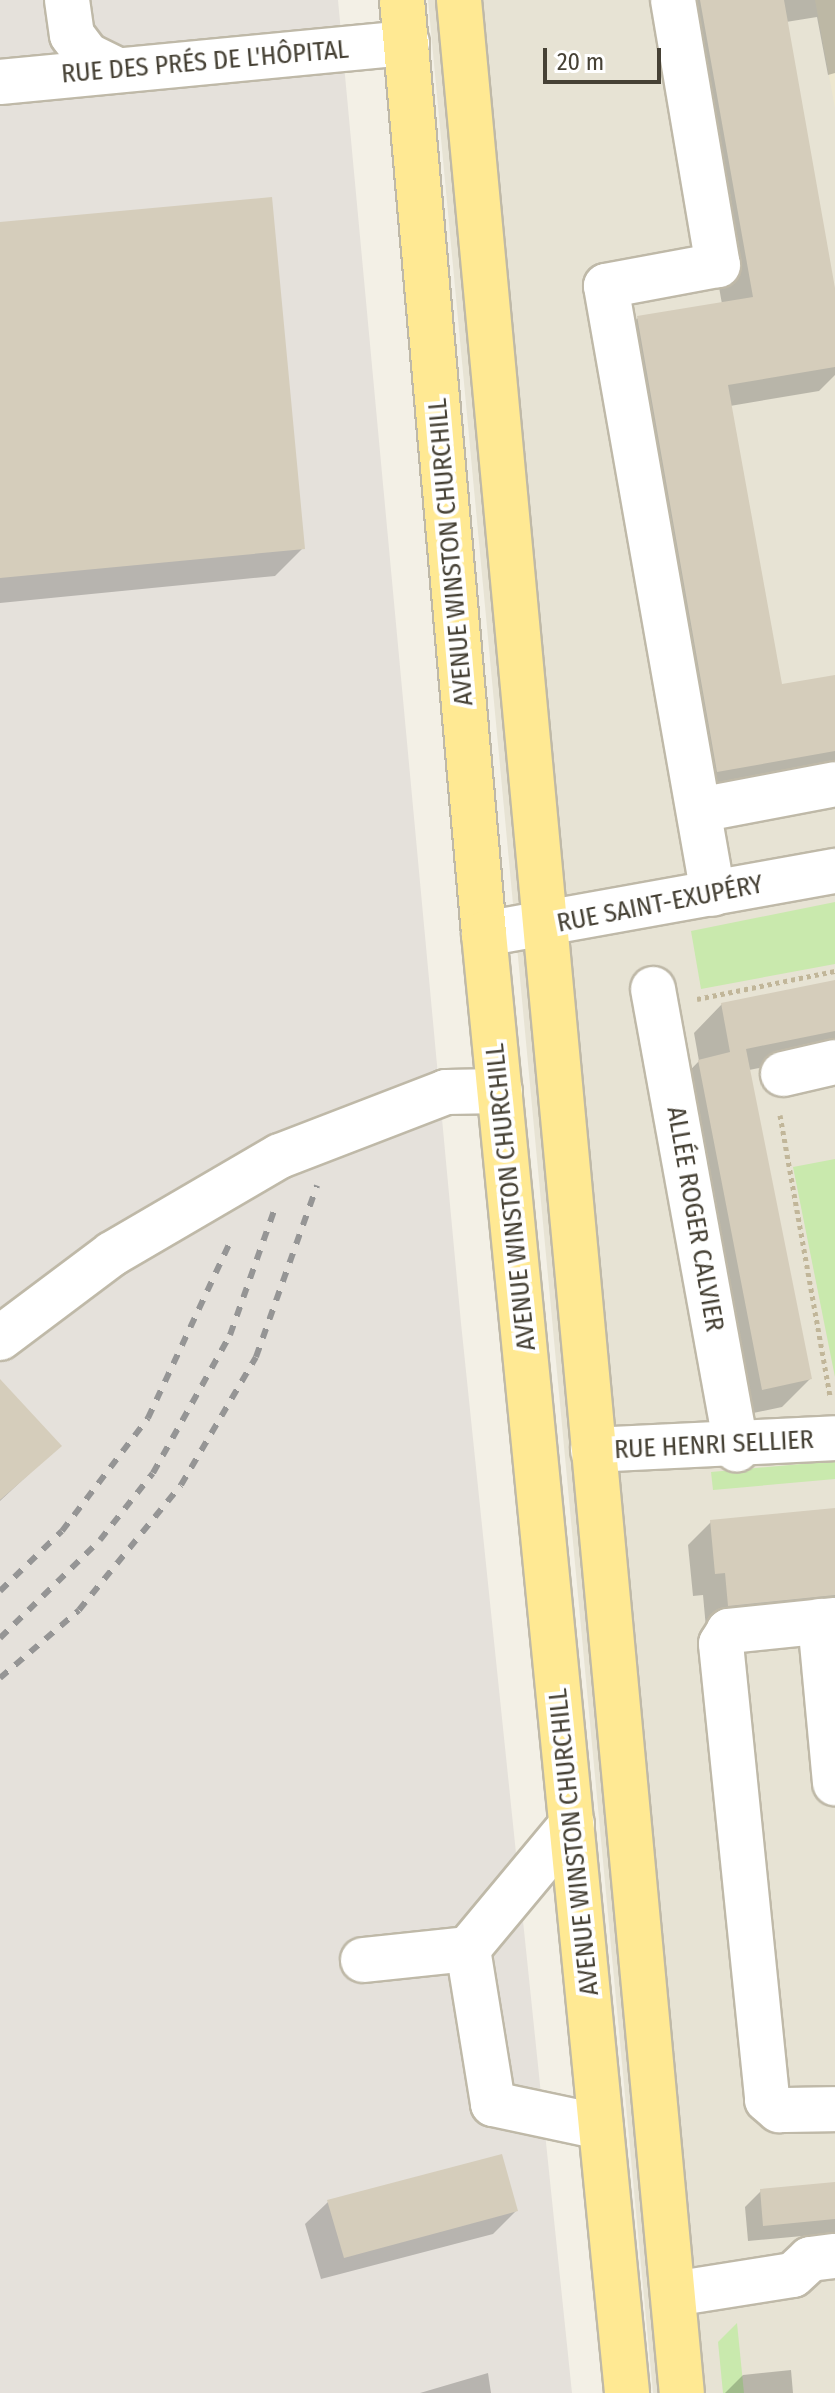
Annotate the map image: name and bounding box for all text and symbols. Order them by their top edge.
scale bar [547,32,665,82]
street label: RUE DES PRÉS DE L'HÔPITAL [60,34,350,90]
text: 20 m [557,48,604,76]
street label: AVENUE WINSTON CHURCHILL [422,397,480,707]
street label: RUE SAINT-EXUPÉRY [554,869,766,939]
street label: AVENUE WINSTON CHURCHILL [479,1042,543,1352]
street label: ALLÉE ROGER CALVIER [660,1104,730,1334]
street label: RUE HENRI SELLIER [613,1424,815,1466]
street label: AVENUE WINSTON CHURCHILL [542,1687,606,1997]

